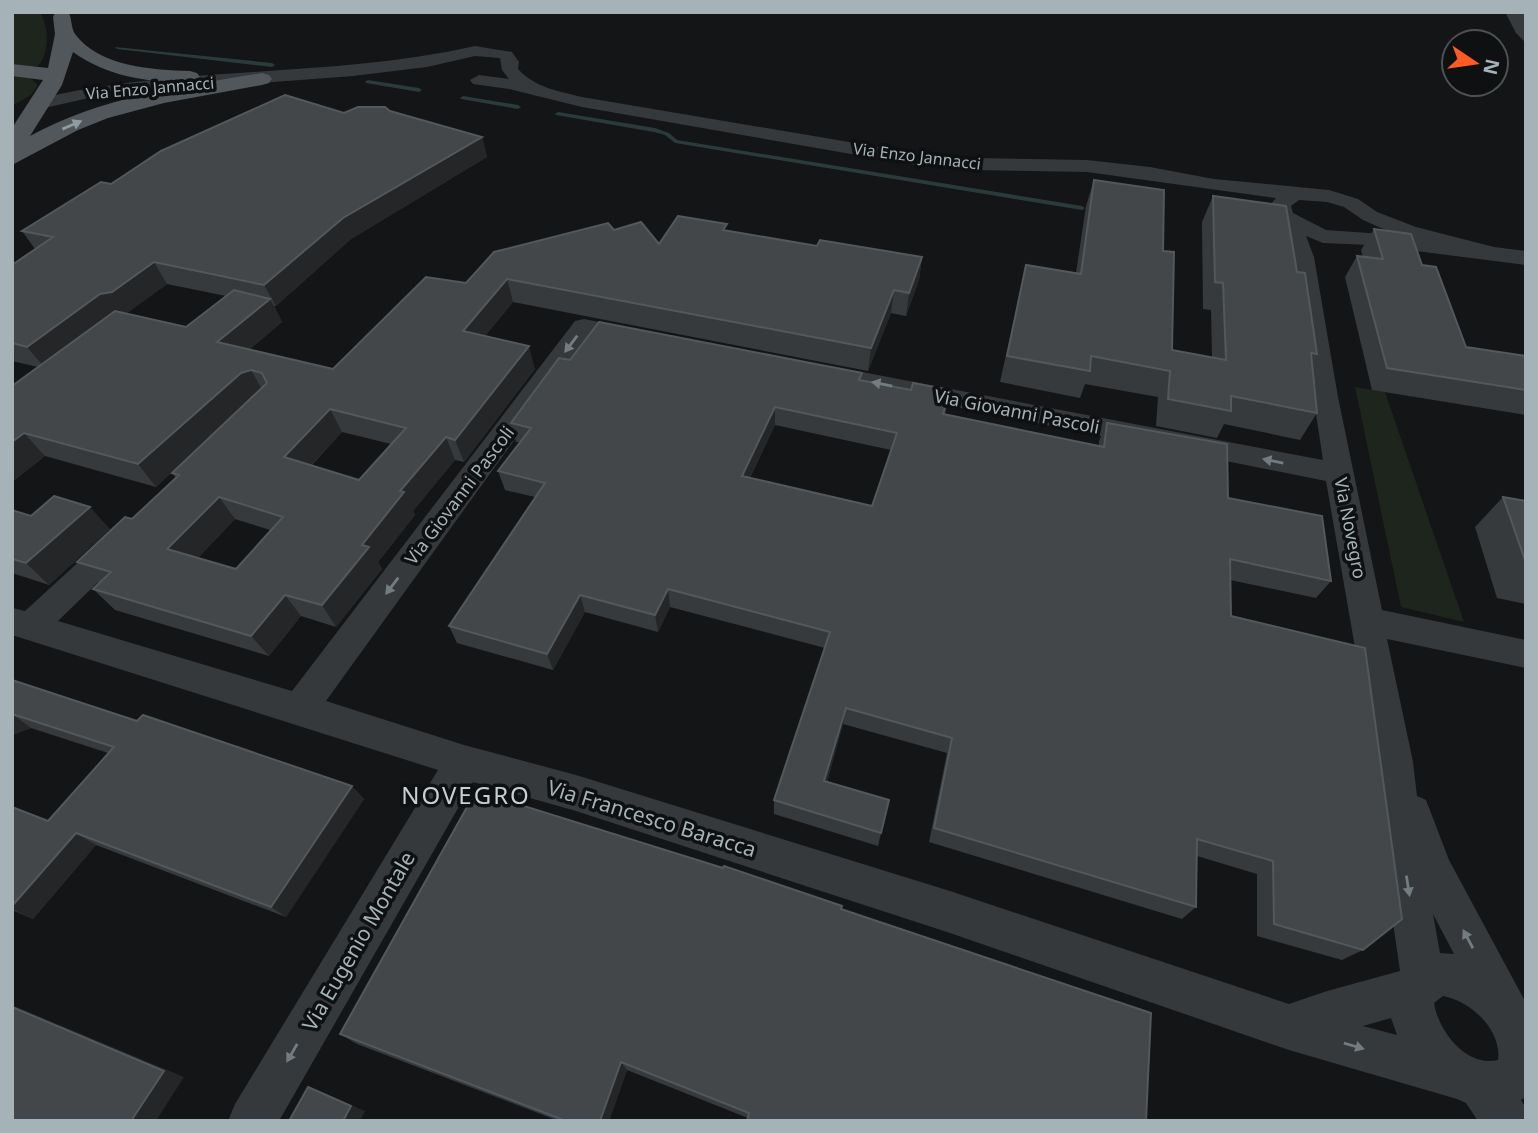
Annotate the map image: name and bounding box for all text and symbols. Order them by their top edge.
north arrow [1440,28,1510,98]
text: N [1477,56,1506,77]
street label: Via Enzo Jannacci [85,71,215,105]
one-way arrow [61,119,82,130]
street label: Via Enzo Jannacci [852,137,982,175]
one-way arrow [564,335,578,353]
one-way arrow [871,379,893,390]
street label: Via Giovanni Pascoli [932,383,1102,439]
street label: Via Giovanni Pascoli [399,421,519,569]
one-way arrow [1262,456,1284,467]
street label: Via Novegro [1329,475,1373,581]
one-way arrow [385,577,399,595]
street label: Via Francesco Baracca [544,773,760,863]
district label: NOVEGRO [401,778,531,811]
street label: Via Eugenio Montale [295,846,421,1036]
one-way arrow [1403,875,1414,897]
one-way arrow [1462,929,1474,949]
one-way arrow [1344,1042,1365,1052]
one-way arrow [286,1043,298,1063]

